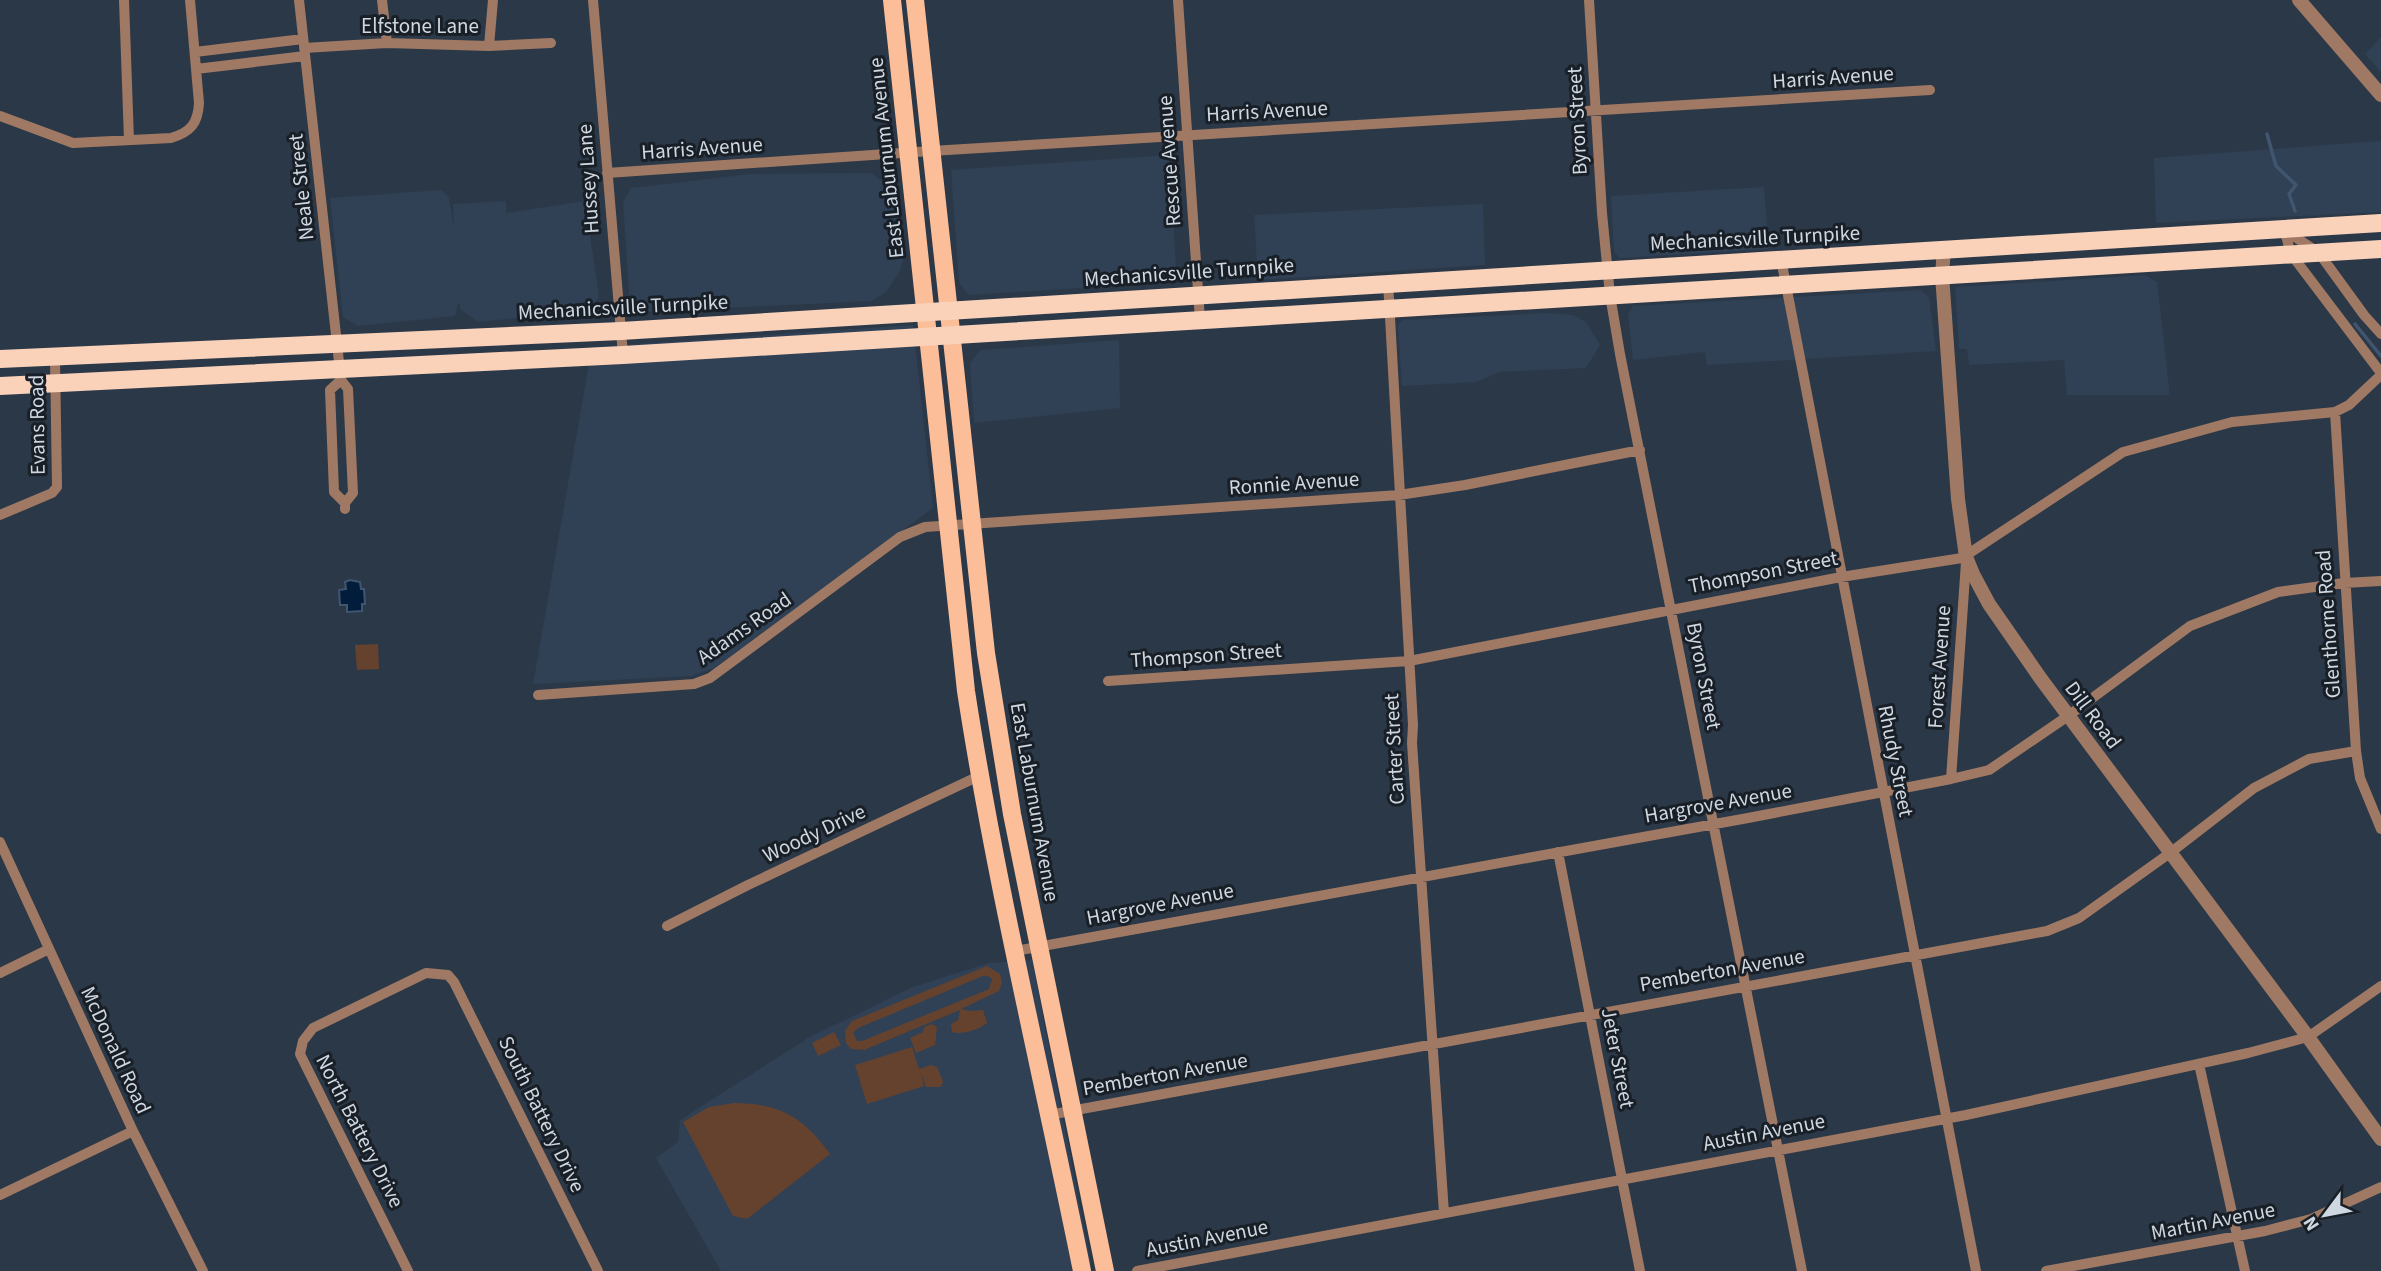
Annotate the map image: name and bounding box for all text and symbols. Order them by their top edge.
street label: Elfstone Lane [361,11,479,41]
street label: East Laburnum Avenue [861,56,911,260]
street label: Harris Avenue [1771,58,1895,96]
street label: Byron Street [1559,66,1595,176]
street label: Harris Avenue [1205,93,1329,129]
street label: Rescue Avenue [1149,94,1189,228]
street label: Hussey Lane [569,123,607,235]
street label: Harris Avenue [640,129,764,167]
street label: Neale Street [280,132,322,242]
street label: Mechanicsville Turnpike [1649,218,1861,258]
street label: Mechanicsville Turnpike [1083,250,1295,294]
street label: Mechanicsville Turnpike [517,287,729,327]
street label: Evans Road [21,375,53,475]
street label: Ronnie Avenue [1228,463,1360,503]
street label: Thompson Street [1686,543,1840,601]
street label: Glenthorne Road [2308,549,2348,699]
street label: Adams Road [691,584,797,672]
street label: Forest Avenue [1920,604,1958,730]
street label: Byron Street [1679,620,1729,732]
street label: Thompson Street [1129,635,1283,675]
street label: Dill Road [2058,675,2128,755]
street label: Carter Street [1376,693,1412,805]
street label: East Laburnum Avenue [1003,700,1067,904]
street label: Rhudy Street [1870,703,1922,819]
street label: Hargrove Avenue [1642,775,1794,831]
street label: Woody Drive [758,796,870,870]
street label: Hargrove Avenue [1084,875,1236,933]
street label: Pemberton Avenue [1637,941,1807,999]
street label: McDonald Road [73,981,159,1119]
street label: Jeter Street [1594,1005,1642,1111]
street label: South Battery Drive [491,1031,593,1197]
street label: Pemberton Avenue [1080,1045,1250,1103]
street label: North Battery Drive [308,1049,412,1213]
street label: Austin Avenue [1700,1105,1828,1159]
north arrow [2290,1180,2360,1250]
street label: Martin Avenue [2148,1194,2278,1248]
street label: Austin Avenue [1143,1211,1271,1265]
text: N [2297,1211,2327,1236]

